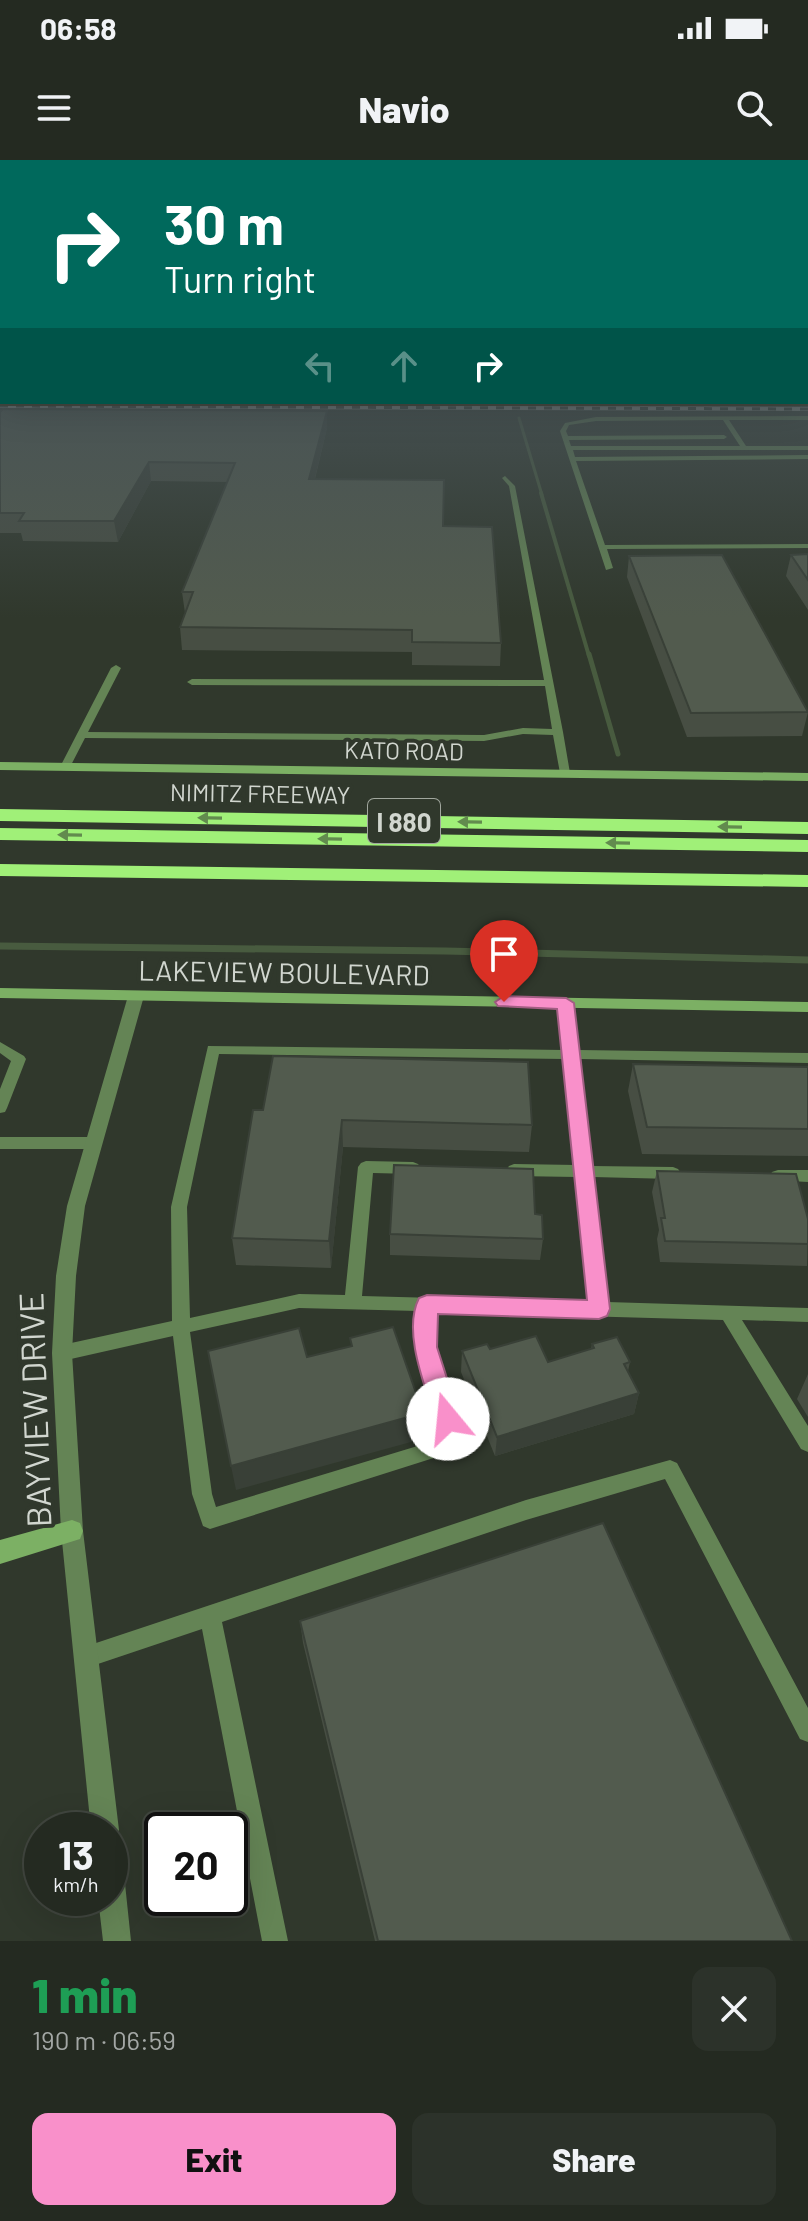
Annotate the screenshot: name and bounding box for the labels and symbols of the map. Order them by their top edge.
street label: KATO ROAD [344,734,464,766]
street label: NIMITZ FREEWAY [170,777,350,809]
road number: I 880 [368,799,440,843]
one-way arrow [197,812,222,824]
one-way arrow [457,816,482,828]
one-way arrow [717,820,742,833]
one-way arrow [57,829,82,842]
one-way arrow [317,833,342,845]
one-way arrow [605,837,630,850]
pin [470,920,538,1002]
street label: LAKEVIEW BOULEVARD [138,952,430,992]
street label: BAYVIEW DRIVE [9,1292,59,1528]
position arrow [406,1377,490,1461]
speed limit sign: 20 [144,1812,248,1916]

